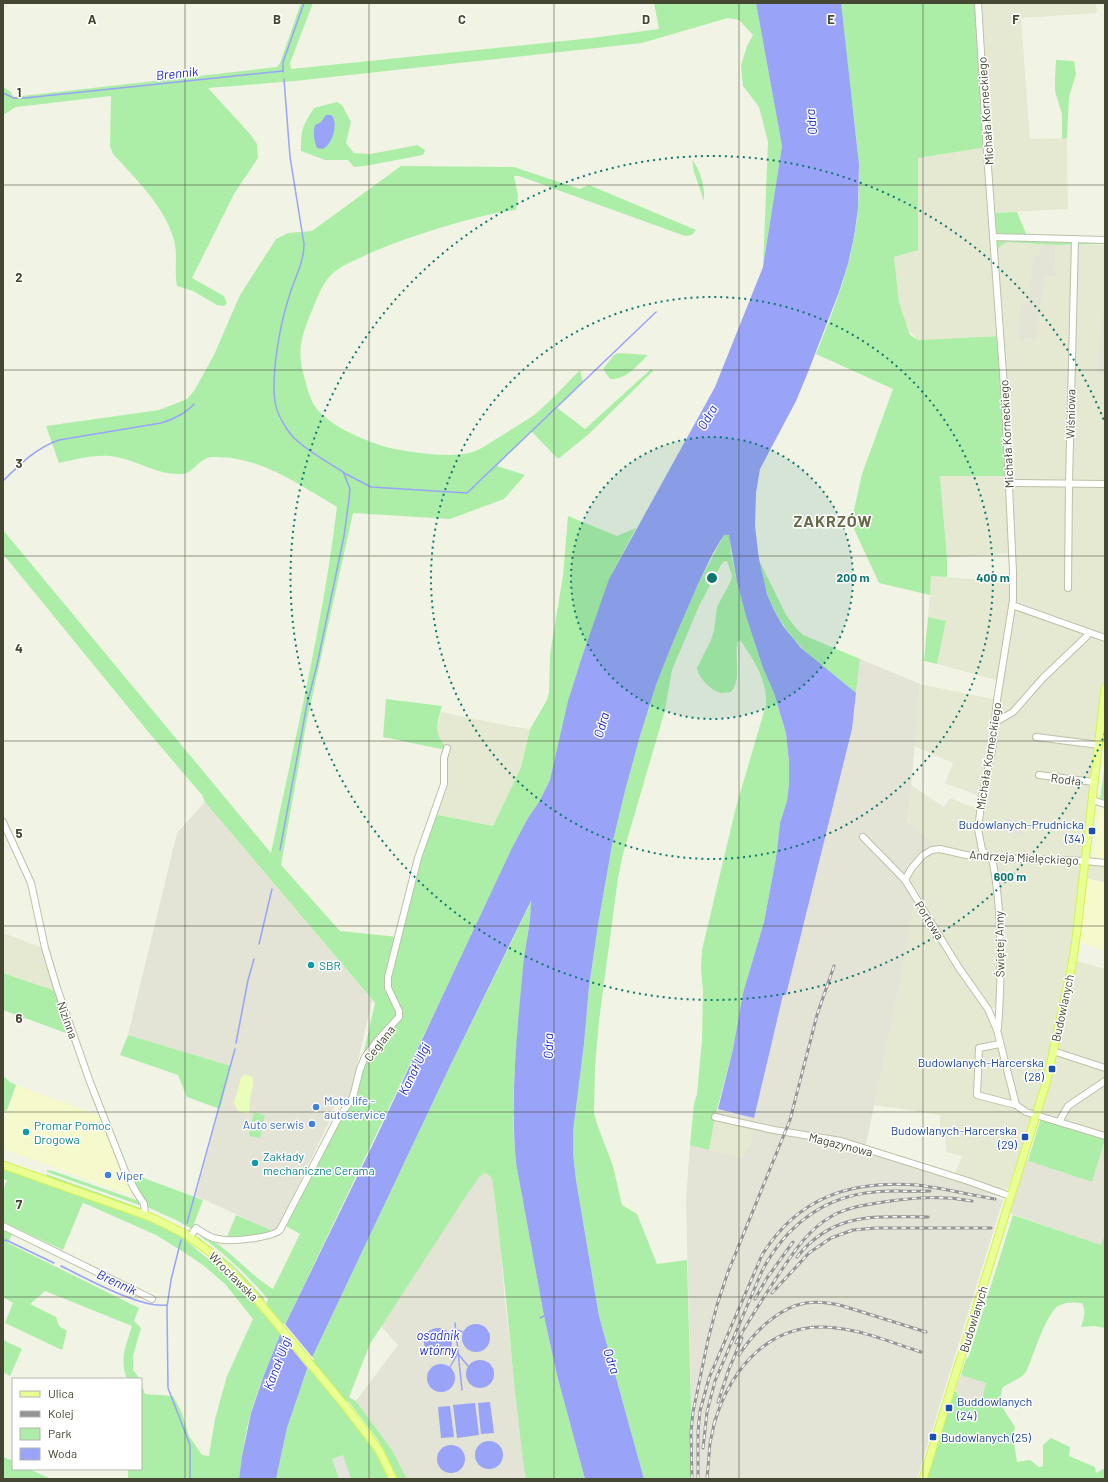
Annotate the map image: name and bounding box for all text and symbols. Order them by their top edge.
text: A [88,11,97,27]
text: B [273,11,281,27]
text: C [458,11,466,27]
text: D [642,11,650,27]
text: E [827,11,835,27]
text: F [1012,11,1020,27]
street label: Michała Korneckiego [974,56,996,166]
water label: Brennik [155,63,200,83]
text: 1 [17,84,21,100]
water label: Odra [802,108,820,136]
text: 2 [15,269,23,285]
street label: Michała Korneckiego [996,379,1016,489]
street label: Wiśniowa [1063,389,1077,439]
water label: Odra [694,402,720,432]
text: 3 [15,455,23,471]
district label: ZAKRZÓW [793,511,873,530]
text: 200 m [837,570,869,584]
text: 400 m [976,570,1010,584]
centre of rings [705,571,719,585]
text: 4 [15,640,23,656]
street label: Michała Korneckiego [973,701,1003,811]
water label: Odra [590,710,612,740]
street label: Rodła [1050,770,1082,788]
place label: Budowlanych-Prudnicka (34) [959,817,1085,845]
text: 5 [15,825,23,841]
marker: Budowlanych-Prudnicka (34) [1087,826,1097,836]
street label: Andrzeja Mielęckiego [969,847,1079,867]
text: 600 m [994,869,1026,883]
street label: Portowa [913,898,947,942]
street label: Świętej Anny [991,910,1007,977]
place label: SBR [319,958,341,972]
marker: SBR [306,960,316,970]
street label: Budowlanych [1048,973,1076,1043]
street label: Nizinna [55,999,81,1041]
text: 6 [16,1010,23,1026]
street label: Ceglana [361,1022,397,1064]
water label: Odra [540,1033,556,1059]
water label: Kanał Ulgi [395,1040,434,1098]
place label: Budowlanych-Harcerska (28) [918,1055,1045,1083]
marker: Budowlanych-Harcerska (28) [1047,1064,1057,1074]
place label: Moto life - autoservice [324,1093,386,1121]
marker: Moto life - autoservice [311,1102,321,1112]
place label: Auto serwis [243,1117,304,1131]
place label: Promar Pomoc Drogowa [34,1118,111,1146]
marker: Auto serwis [307,1119,317,1129]
place label: Budowlanych-Harcerska (29) [891,1123,1018,1151]
marker: Promar Pomoc Drogowa [21,1127,31,1137]
street label: Magazynowa [808,1129,874,1159]
marker: Budowlanych-Harcerska (29) [1020,1132,1030,1142]
place label: Zakłady mechaniczne Cerama [263,1149,375,1177]
marker: Zakłady mechaniczne Cerama [250,1158,260,1168]
place label: Viper [116,1168,144,1182]
marker: Viper [103,1170,113,1180]
text: 7 [16,1196,23,1212]
street label: Wrocławska [207,1249,261,1303]
water label: Brennik [94,1266,140,1298]
street label: Budowlanych [956,1284,990,1354]
water label: osadnik wtórny [416,1327,460,1358]
water label: Kanał Ulgi [259,1333,295,1392]
water label: Odra [600,1346,624,1376]
legend [12,1378,142,1470]
text: Ulica [48,1386,74,1400]
place label: Buddowlanych (24) [956,1394,1032,1422]
marker: Buddowlanych (24) [944,1403,954,1413]
text: Kolej [48,1406,74,1420]
text: Park [48,1426,72,1440]
place label: Budowlanych (25) [941,1430,1032,1444]
marker: Budowlanych (25) [928,1432,938,1442]
text: Woda [48,1446,77,1460]

